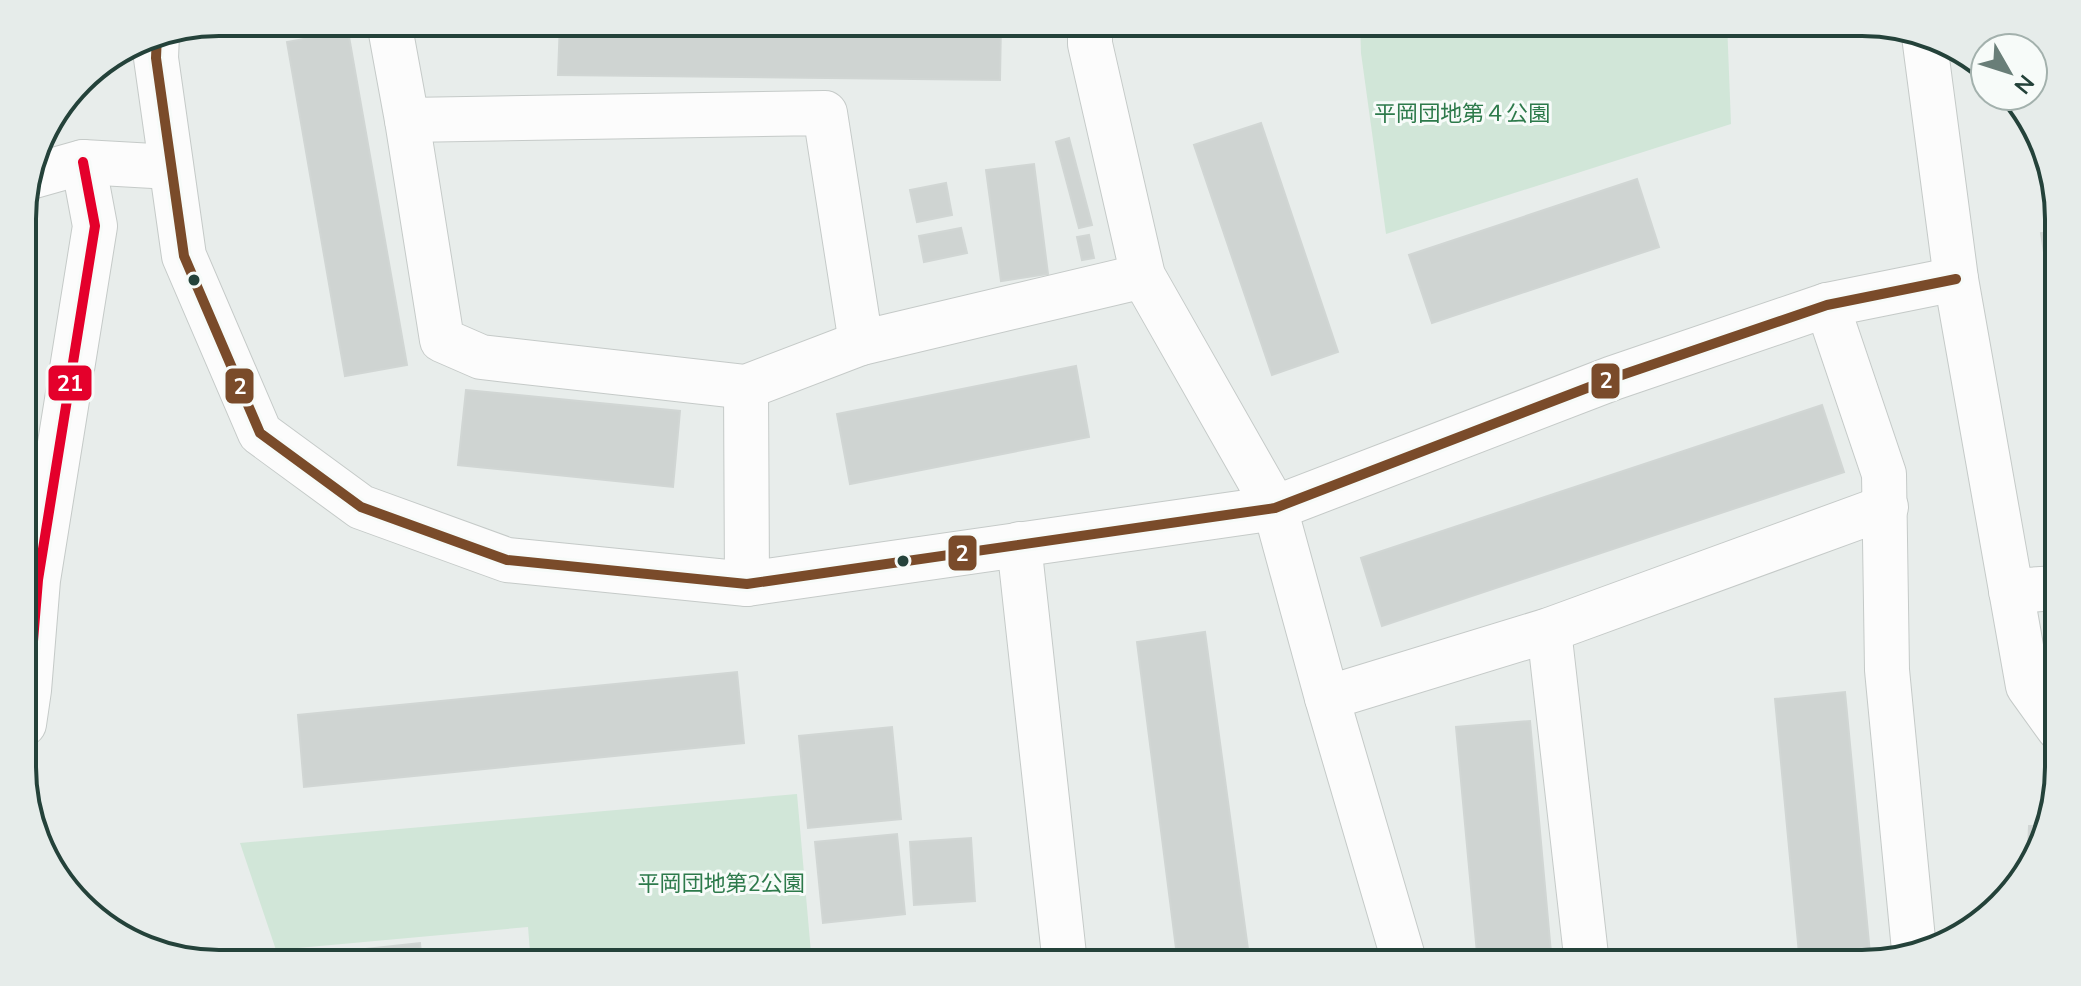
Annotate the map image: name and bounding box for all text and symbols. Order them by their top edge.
north arrow [1969,32,2049,112]
text: N [2007,68,2041,100]
park label: 平岡団地第４公園 [1374,99,1550,129]
unlabelled marker [186,272,202,288]
line badge: 2 [1590,362,1621,400]
line badge: 21 [47,364,93,402]
text: 2 [1599,366,1613,396]
line badge: 2 [224,367,255,405]
text: 21 [57,369,83,399]
text: 2 [233,372,247,402]
line badge: 2 [947,534,978,572]
text: 2 [955,539,969,569]
unlabelled marker [895,553,911,569]
park label: 平岡団地第2公園 [637,869,805,899]

